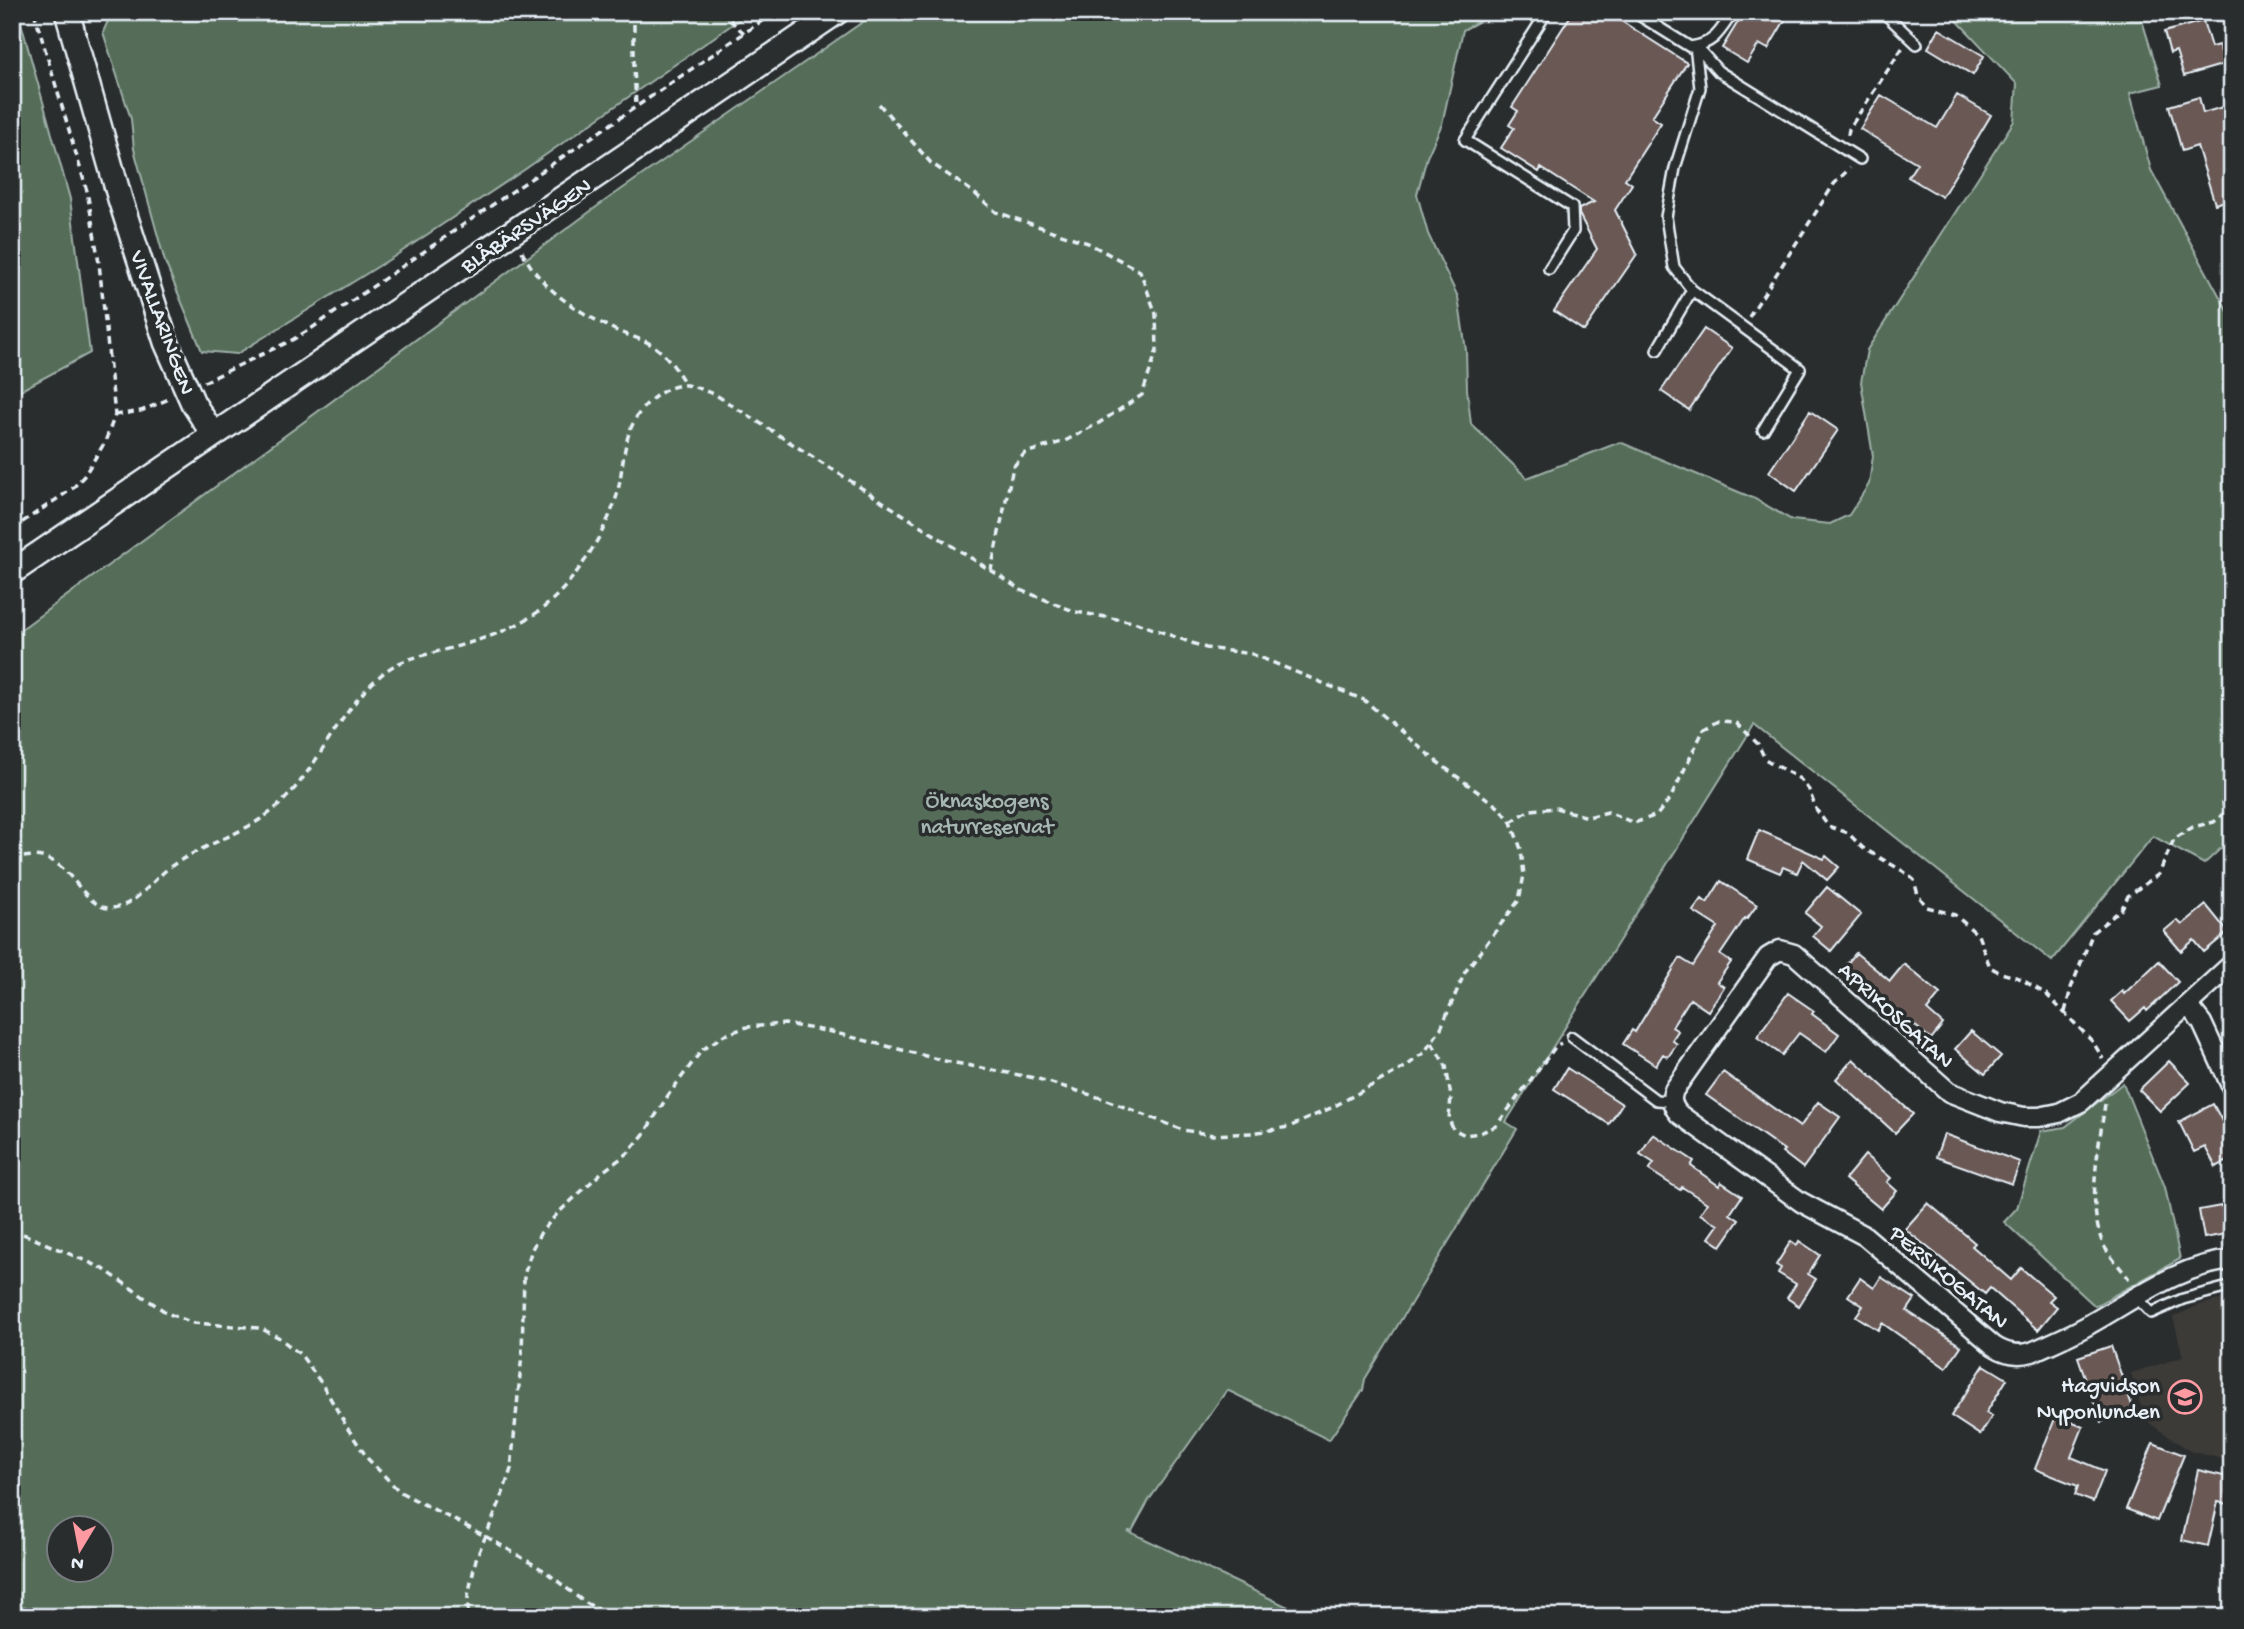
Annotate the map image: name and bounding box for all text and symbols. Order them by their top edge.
street label: BLÅBÄRSVÄGEN [455,172,598,281]
street label: VIVALLARINGEN [122,246,199,399]
park label: Öknaskogens naturreservat [921,789,1055,842]
street label: APRIKOSGATAN [1831,958,1958,1076]
street label: PERSIKOGATAN [1882,1220,2013,1336]
place label: Hagvidson Nyponlunden [2036,1374,2160,1427]
school or university icon: Hagvidson Nyponlunden [2166,1378,2204,1416]
north arrow [46,1514,116,1584]
text: N [70,1550,86,1575]

